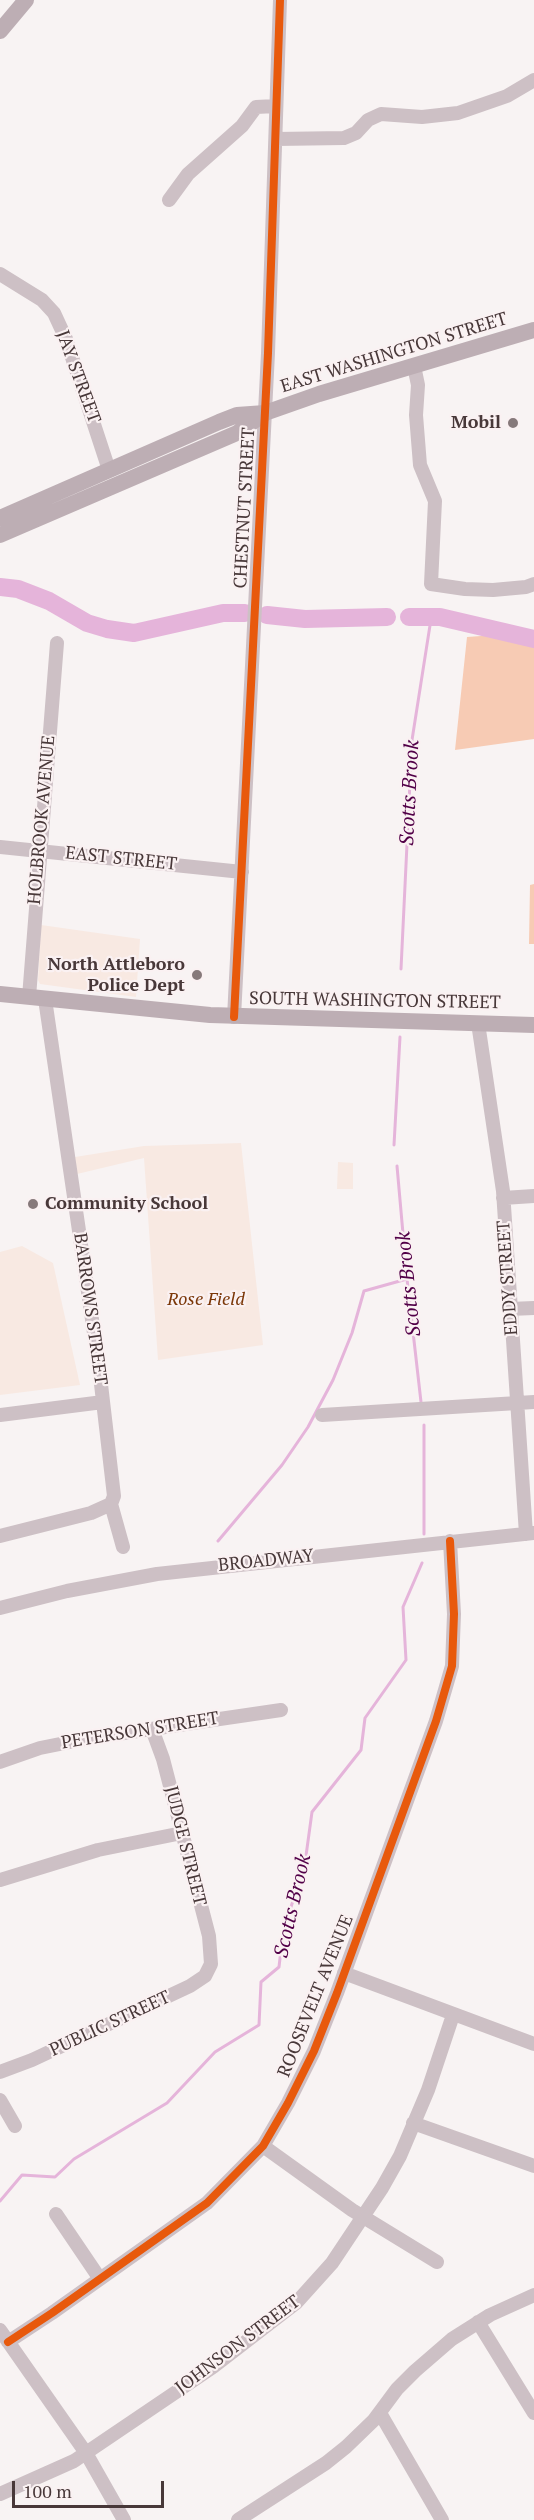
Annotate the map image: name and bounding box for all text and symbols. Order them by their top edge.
street label: EAST WASHINGTON STREET [278,308,510,398]
street label: JAY STREET [51,328,105,426]
place label: Mobil [451,412,501,434]
marker: Mobil [506,416,520,430]
street label: CHESTNUT STREET [230,427,260,589]
street label: HOLBROOK AVENUE [24,734,60,906]
water label: Scotts Brook [395,740,425,846]
street label: EAST STREET [64,842,178,876]
place label: North Attleboro Police Dept [47,954,185,996]
marker: North Attleboro Police Dept [190,968,204,982]
street label: SOUTH WASHINGTON STREET [249,988,501,1014]
place label: Community School [45,1193,208,1215]
marker: Community School [26,1197,40,1211]
street label: EDDY STREET [493,1220,523,1336]
water label: Scotts Brook [392,1230,426,1338]
street label: BARROWS STREET [69,1231,111,1387]
park label: Rose Field [167,1289,245,1311]
street label: BROADWAY [217,1545,315,1577]
street label: PETERSON STREET [60,1708,220,1754]
street label: JUDGE STREET [160,1784,210,1908]
water label: Scotts Brook [269,1852,317,1960]
street label: ROOSEVELT AVENUE [274,1912,358,2080]
street label: PUBLIC STREET [46,1987,174,2061]
street label: JOHNSON STREET [171,2291,305,2399]
scale bar [15,2469,166,2507]
text: 100 m [23,2479,72,2503]

